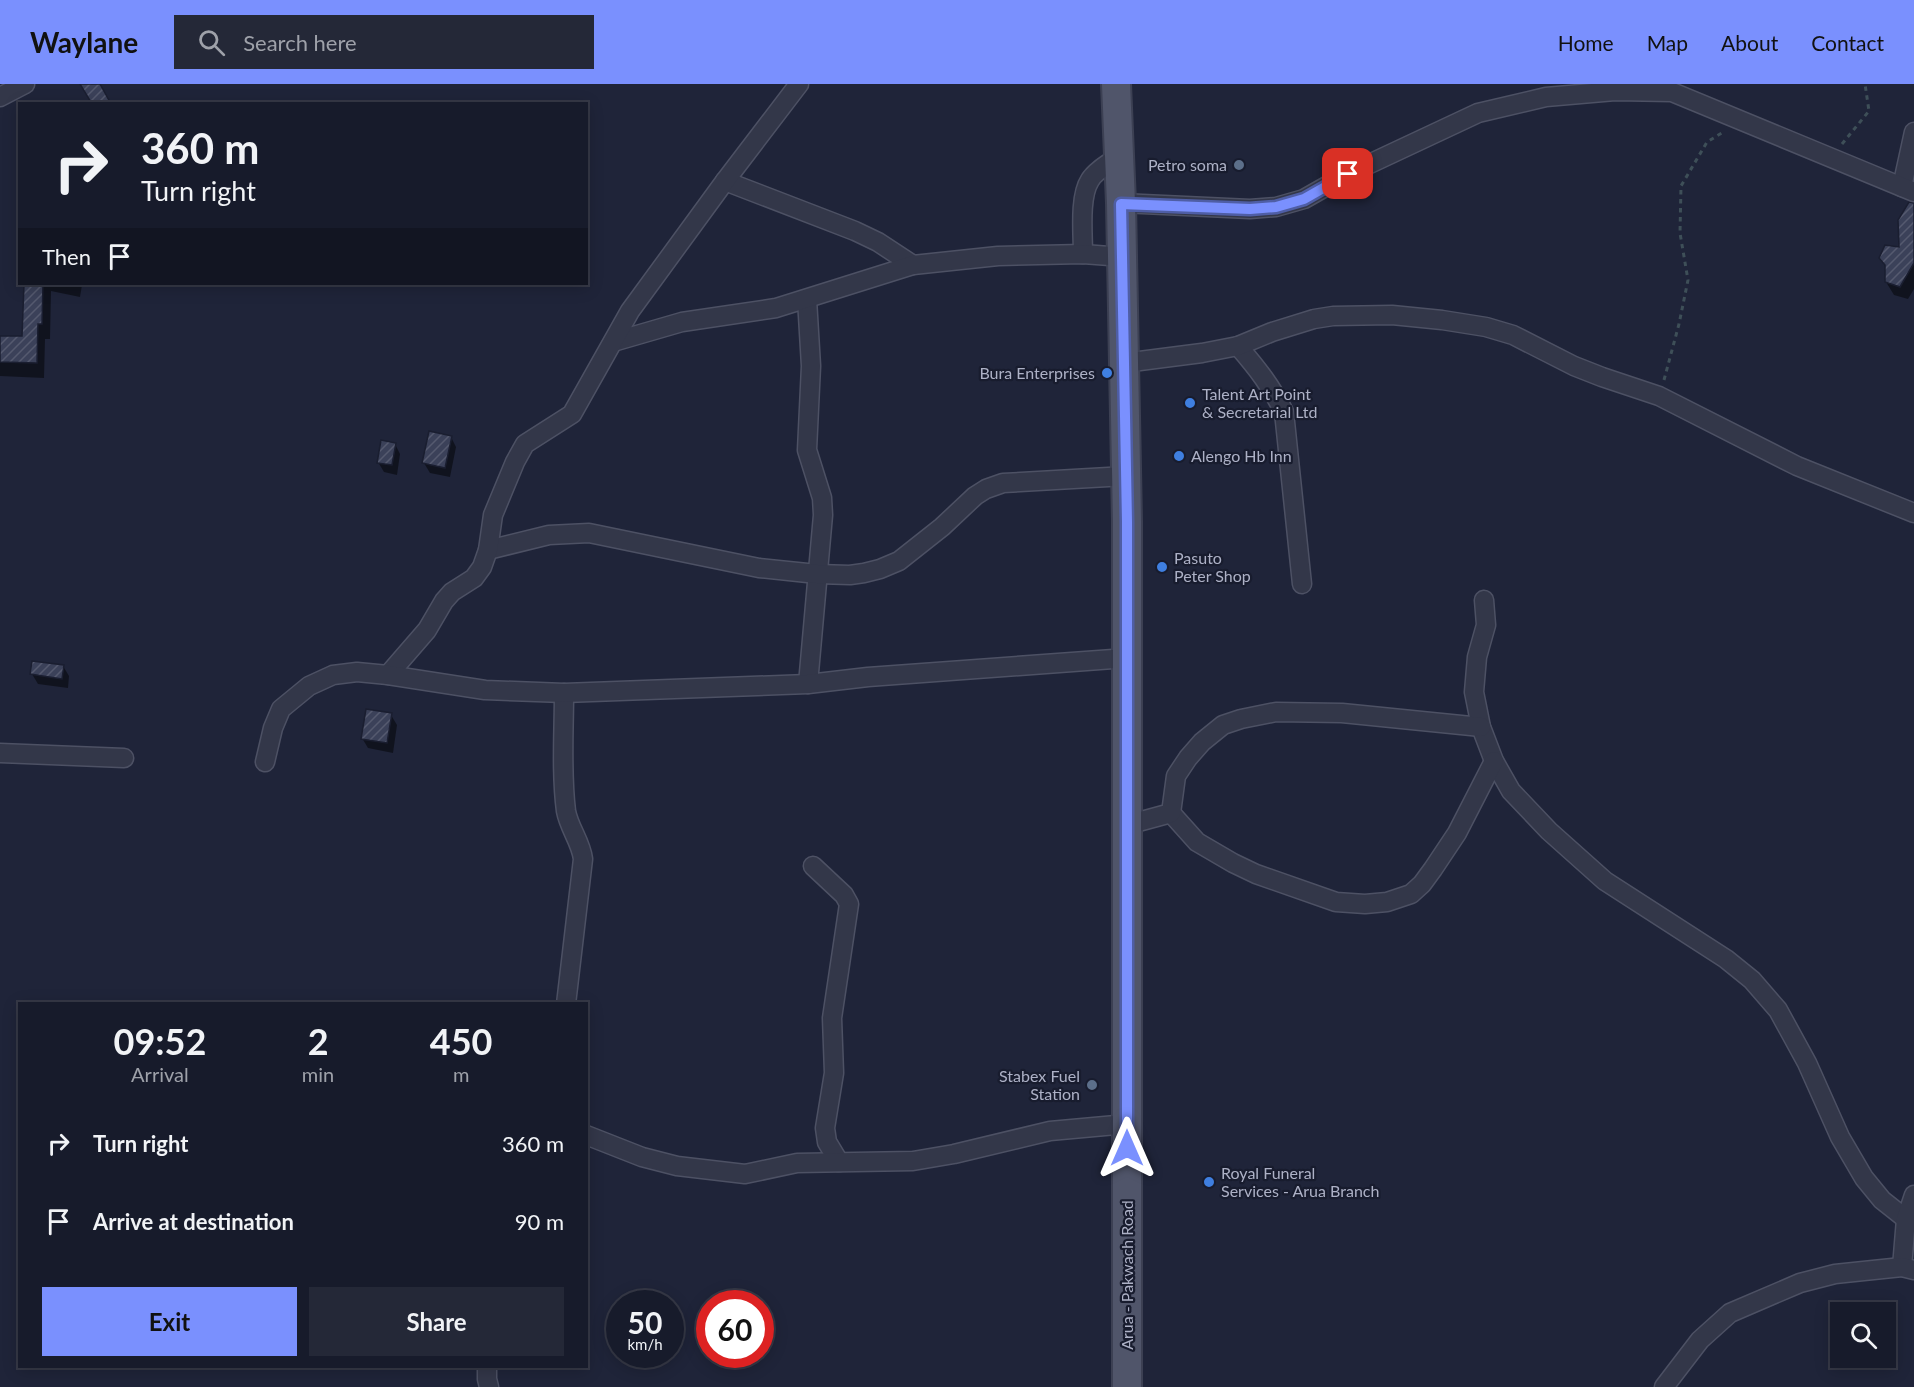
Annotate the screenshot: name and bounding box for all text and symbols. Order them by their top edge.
search box [174,15,594,69]
text: Waylane [30,25,138,59]
icon: search [195,26,228,59]
text: Search here [243,29,357,56]
text: Home [1558,30,1614,55]
text: Map [1647,30,1688,55]
text: About [1721,30,1778,55]
text: Contact [1811,30,1884,55]
text: 360 m [141,123,259,173]
icon: right [42,126,120,204]
pin [1322,148,1373,199]
place label: Petro soma [1148,155,1227,174]
icon: arrive [1331,157,1364,190]
marker: Petro soma [1232,158,1246,172]
text: Turn right [141,174,256,207]
icon: arrive [103,240,136,273]
text: Then [42,243,91,270]
place label: Bura Enterprises [979,363,1095,382]
marker: Bura Enterprises [1100,366,1114,380]
place label: Talent Art Point & Secretarial Ltd [1202,384,1317,421]
marker: Talent Art Point & Secretarial Ltd [1183,396,1197,410]
place label: Alengo Hb Inn [1191,446,1292,465]
marker: Alengo Hb Inn [1172,449,1186,463]
place label: Pasuto Peter Shop [1174,548,1251,585]
marker: Pasuto Peter Shop [1155,560,1169,574]
text: 09:52 [114,1019,206,1063]
text: 2 [308,1019,329,1063]
text: 450 [430,1019,492,1063]
text: Arrival [131,1062,189,1086]
text: min [302,1062,334,1086]
text: m [453,1062,469,1086]
place label: Stabex Fuel Station [999,1066,1080,1103]
marker: Stabex Fuel Station [1085,1078,1099,1092]
position arrow [1095,1116,1159,1180]
icon: right [42,1127,75,1160]
text: Turn right [93,1130,188,1157]
text: 360 m [502,1130,564,1157]
place label: Royal Funeral Services - Arua Branch [1221,1163,1379,1200]
marker: Royal Funeral Services - Arua Branch [1202,1175,1216,1189]
street label: Arua - Pakwach Road [1117,1200,1136,1350]
icon: arrive [42,1205,75,1238]
text: Arrive at destination [93,1208,294,1235]
text: 90 m [515,1208,564,1235]
button: Exit [42,1287,297,1356]
button: Share [309,1287,564,1356]
speed limit sign: 60 [696,1290,774,1368]
map controls [1830,1302,1896,1368]
button: search [1830,1302,1896,1368]
text: 50 [628,1304,662,1340]
text: km/h [627,1335,663,1353]

